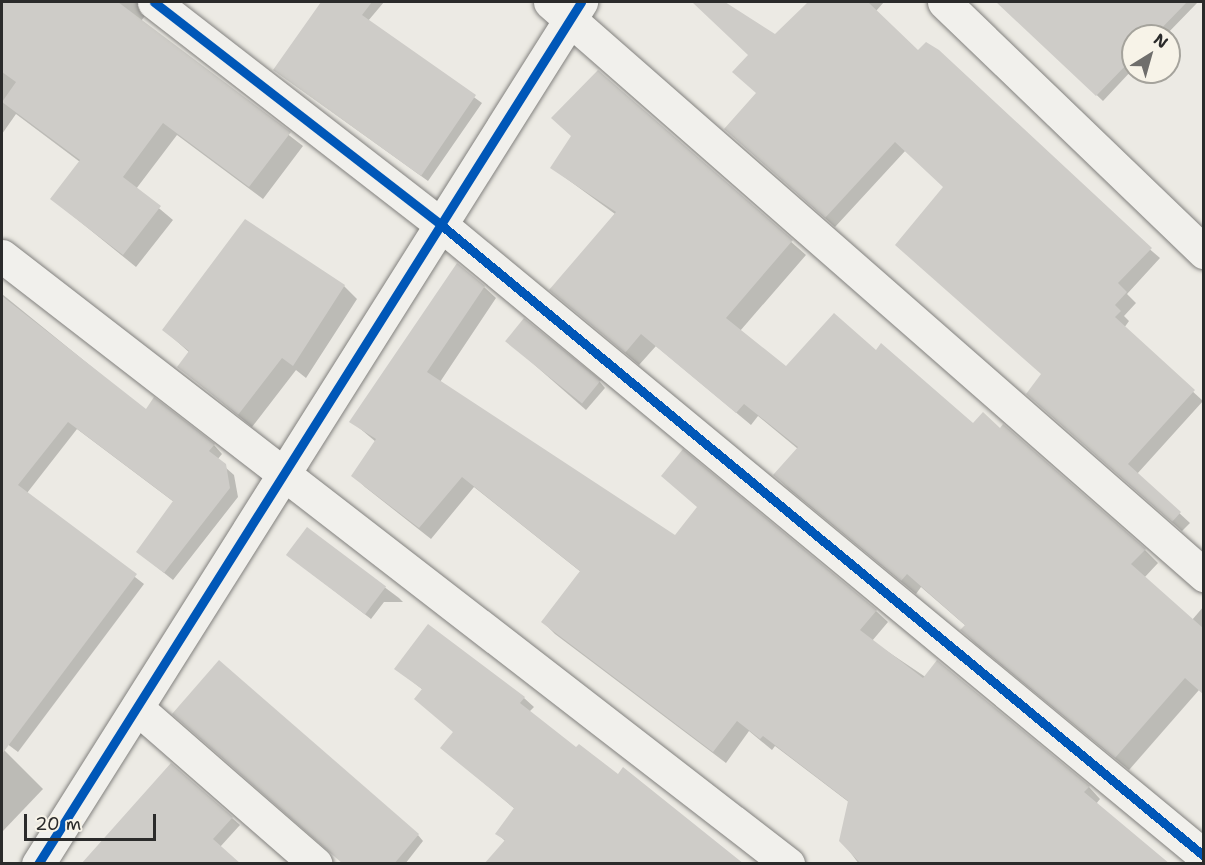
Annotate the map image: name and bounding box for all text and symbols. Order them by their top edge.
north arrow [1121,24,1181,84]
text: N [1150,29,1172,53]
scale bar [27,802,159,840]
text: 20 m [35,812,81,836]

